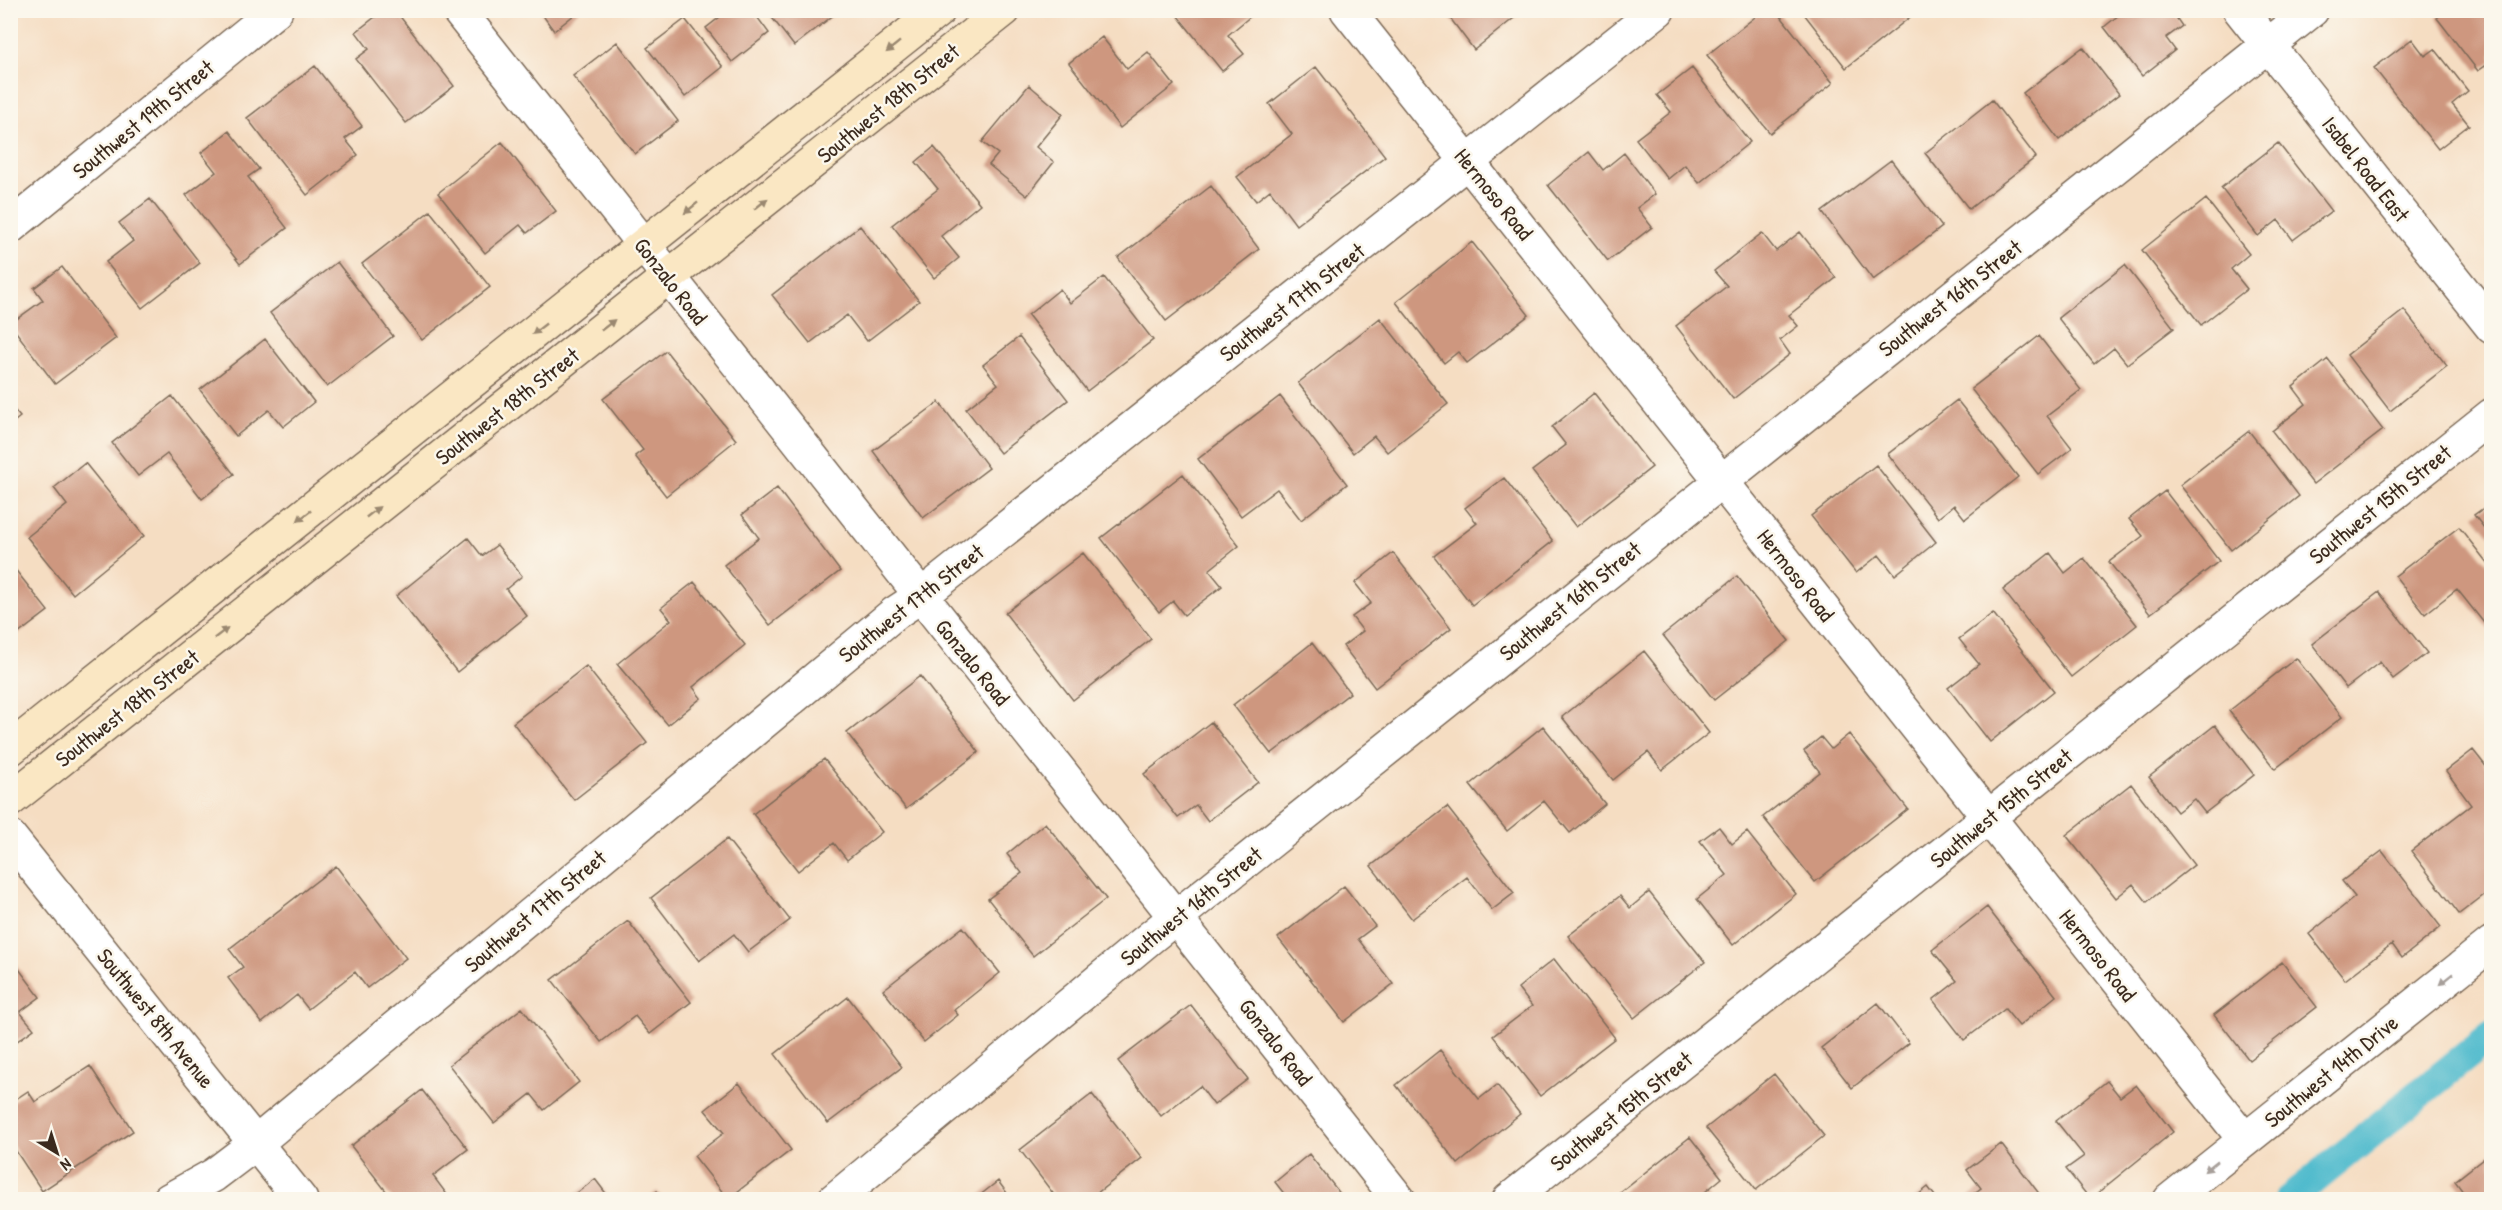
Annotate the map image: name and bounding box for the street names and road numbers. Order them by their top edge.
street label: Southwest 18th Street [810,36,966,170]
street label: Southwest 19th Street [66,52,220,185]
street label: Isabel Road East [2315,110,2417,228]
street label: Hermoso Road [1448,142,1540,246]
street label: Gonzalo Road [627,231,715,331]
street label: Southwest 16th Street [1872,232,2028,364]
street label: Southwest 17th Street [1213,236,1371,368]
street label: Southwest 18th Street [429,340,586,472]
street label: Southwest 15th Street [2303,437,2458,571]
street label: Hermoso Road [1750,522,1842,628]
street label: Southwest 16th Street [1493,534,1648,668]
street label: Southwest 17th Street [832,537,990,669]
street label: Gonzalo Road [929,612,1017,712]
street label: Southwest 18th Street [49,642,206,774]
street label: Southwest 15th Street [1924,741,2079,875]
street label: Southwest 16th Street [1114,839,1269,973]
street label: Southwest 17th Street [458,842,613,979]
street label: Hermoso Road [2052,902,2144,1008]
street label: Southwest 8th Avenue [90,942,222,1094]
street label: Gonzalo Road [1232,992,1320,1092]
street label: Southwest 14th Drive [2258,1008,2404,1134]
street label: Southwest 15th Street [1544,1044,1699,1178]

